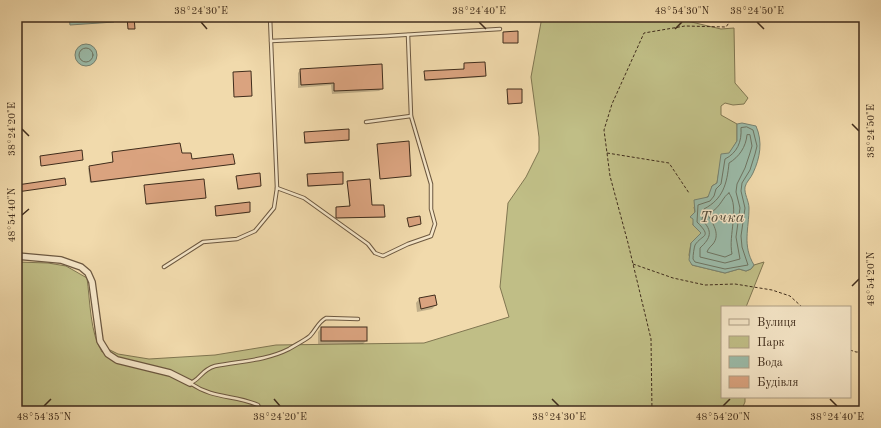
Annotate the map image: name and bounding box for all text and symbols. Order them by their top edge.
text: 38°24'30"E [174,6,228,16]
text: 38°24'40"E [452,6,506,16]
text: 48°54'30"N [655,6,710,16]
text: 38°24'50"E [730,6,784,16]
text: 38°24'20"E [7,102,17,156]
text: 38°24'50"E [866,104,876,158]
text: 48°54'40"N [7,187,17,242]
water label: Точка [700,210,745,226]
text: 48°54'20"N [866,251,876,306]
legend [721,306,851,398]
text: Вулиця [757,317,796,329]
text: Парк [757,337,785,349]
text: Вода [757,357,783,369]
text: Будівля [757,376,799,389]
text: 48°54'35"N [17,412,72,422]
text: 38°24'20"E [253,412,307,422]
text: 38°24'30"E [532,412,586,422]
text: 48°54'20"N [696,412,751,422]
text: 38°24'40"E [810,412,864,422]

